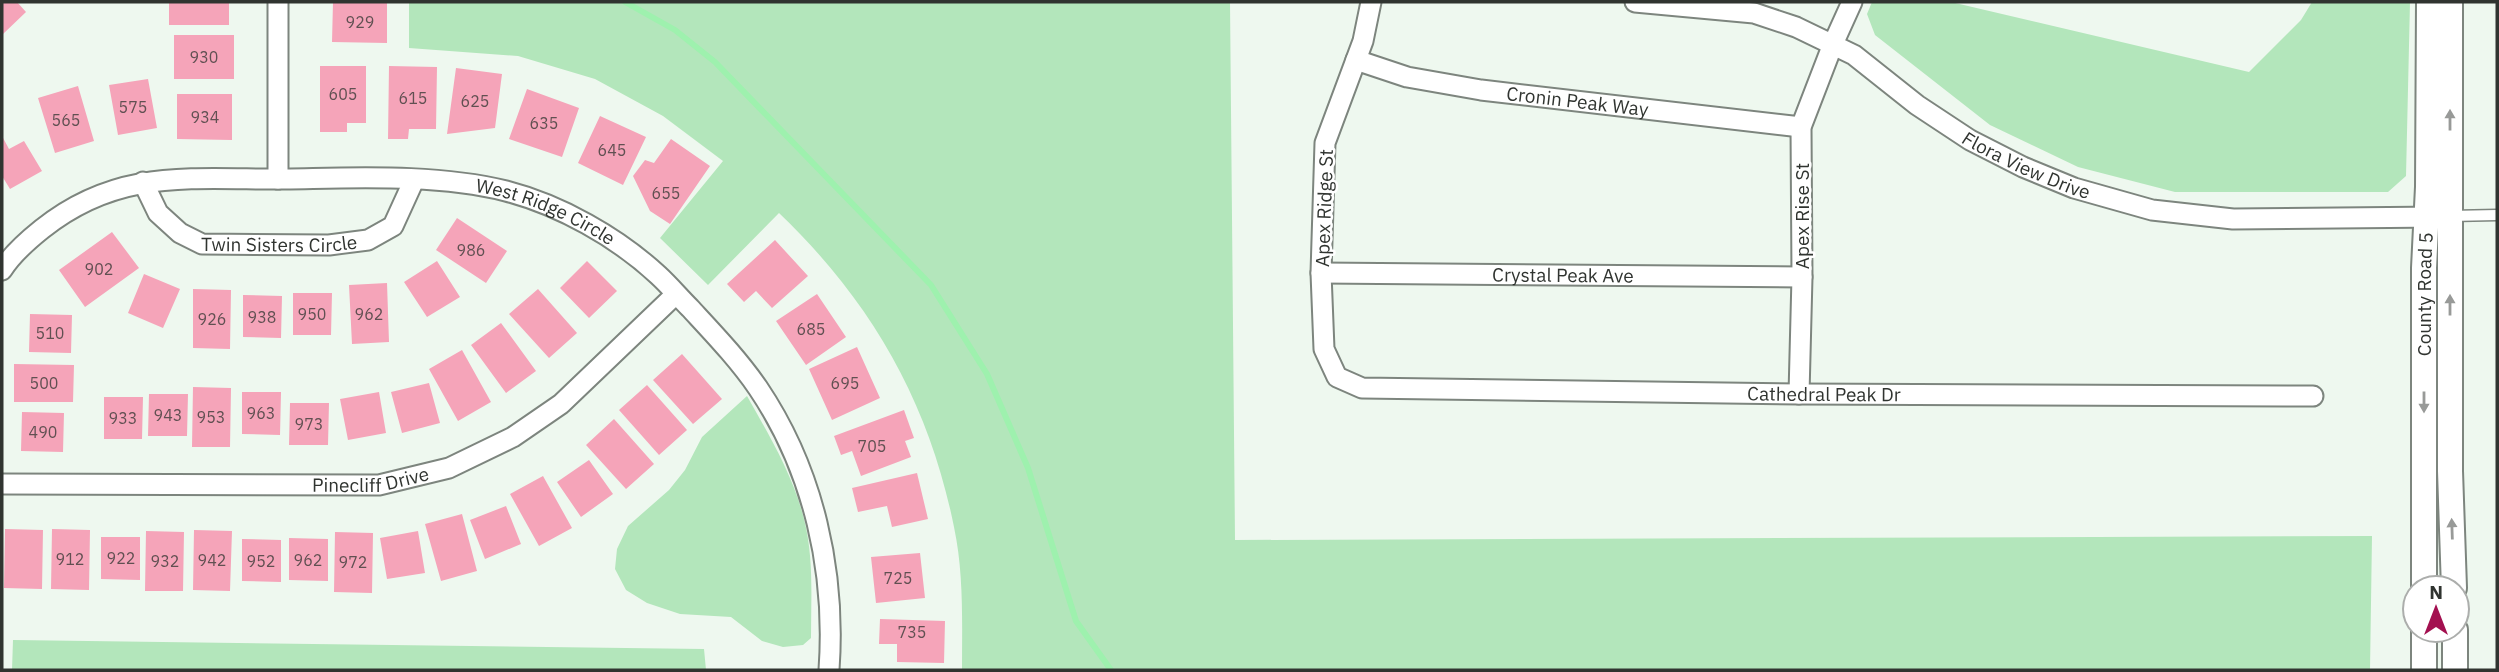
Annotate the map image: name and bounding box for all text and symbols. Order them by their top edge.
house number: 929 [346,12,374,32]
house number: 930 [190,47,218,67]
street label: Cronin Peak Way [1505,81,1650,121]
house number: 605 [329,84,357,104]
house number: 615 [399,88,427,108]
house number: 625 [461,91,489,111]
house number: 575 [119,97,147,117]
house number: 934 [191,107,219,127]
one-way arrow [2444,108,2456,130]
house number: 565 [52,110,80,130]
house number: 635 [530,113,558,133]
street label: Flora View Drive [1957,126,2093,204]
house number: 645 [598,140,626,160]
street label: Apex Ridge St [1310,149,1338,267]
street label: Apex Rise St [1790,163,1814,269]
street label: West Ridge Circle [474,173,620,250]
house number: 655 [652,183,680,203]
street label: Twin Sisters Circle [201,230,359,257]
street label: County Road 5 [2412,231,2438,356]
house number: 986 [457,240,485,260]
house number: 902 [85,259,113,279]
street label: Crystal Peak Ave [1492,262,1634,288]
one-way arrow [2444,293,2456,315]
house number: 950 [298,304,326,324]
house number: 962 [355,304,383,324]
house number: 938 [248,307,276,327]
house number: 926 [198,309,226,329]
house number: 685 [797,319,825,339]
house number: 510 [36,323,64,343]
house number: 500 [30,373,58,393]
house number: 695 [831,373,859,393]
street label: Cathedral Peak Dr [1747,381,1901,406]
one-way arrow [2418,392,2430,414]
house number: 963 [247,403,275,423]
house number: 943 [154,405,182,425]
house number: 953 [197,407,225,427]
house number: 933 [109,408,137,428]
house number: 973 [295,414,323,434]
house number: 490 [29,422,57,442]
house number: 705 [858,436,886,456]
street label: Pinecliff Drive [312,461,431,497]
one-way arrow [2446,518,2457,540]
house number: 922 [107,548,135,568]
house number: 912 [56,549,84,569]
house number: 942 [198,550,226,570]
house number: 962 [294,550,322,570]
house number: 932 [151,551,179,571]
house number: 952 [247,551,275,571]
house number: 972 [339,552,367,572]
house number: 725 [884,568,912,588]
north arrow [2401,574,2471,644]
text: N [2429,580,2443,604]
house number: 735 [898,622,926,642]

